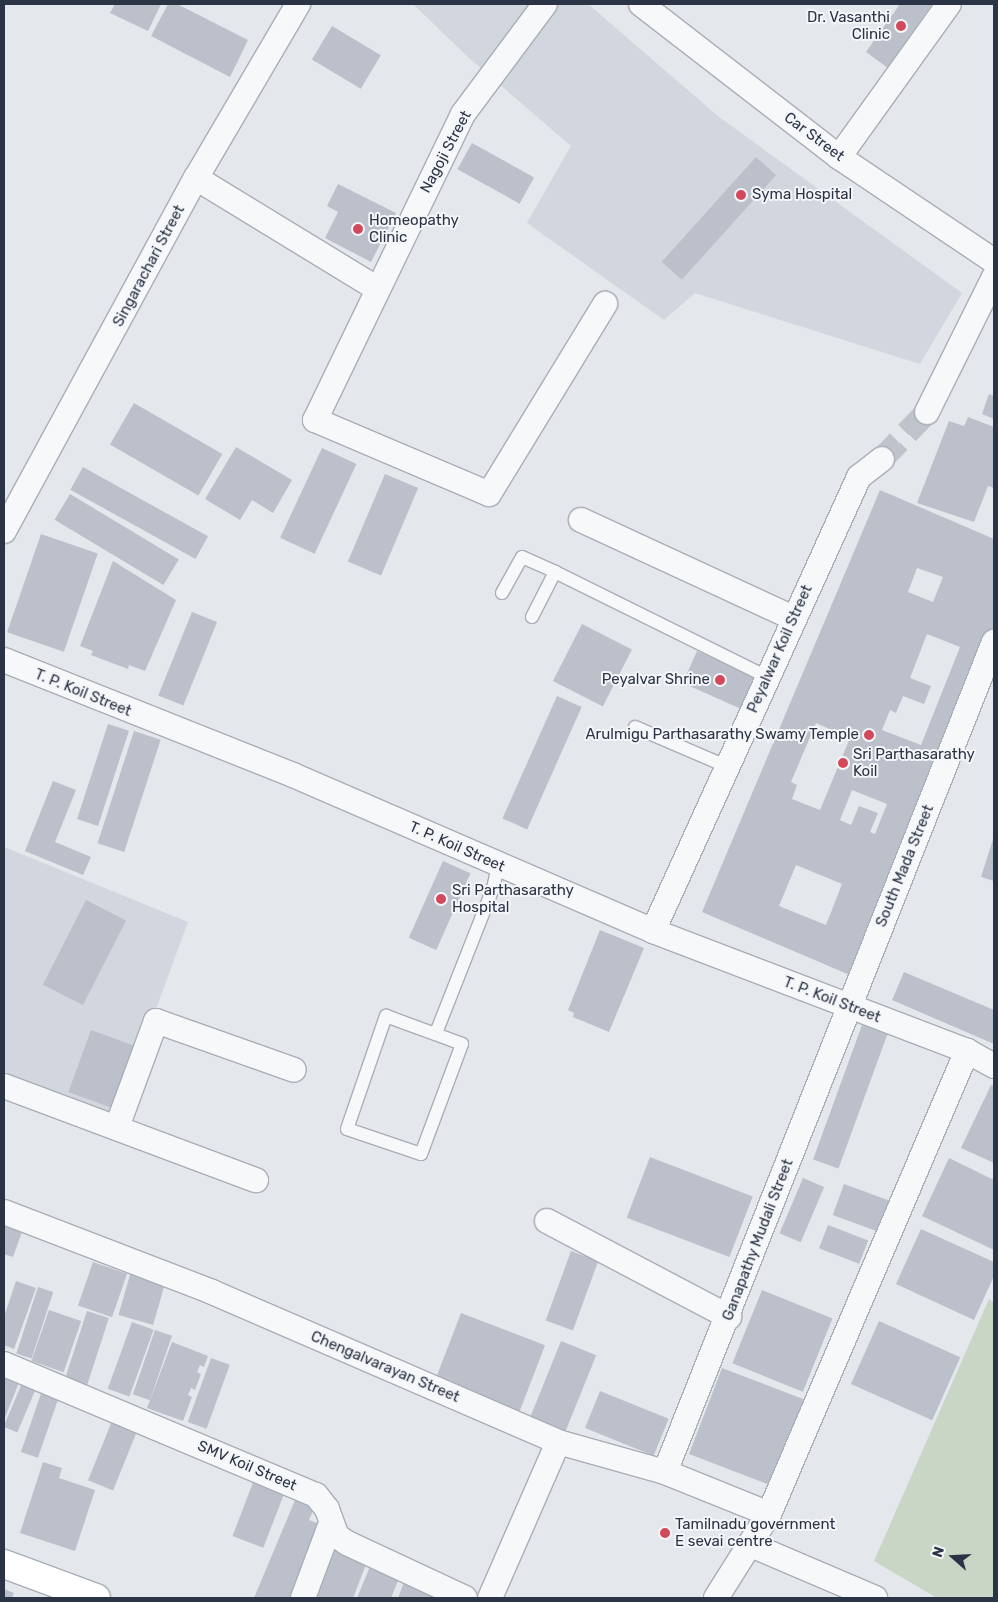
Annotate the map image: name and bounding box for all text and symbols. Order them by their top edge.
place label: Dr. Vasanthi Clinic [807,8,890,43]
marker: Dr. Vasanthi Clinic [894,19,908,33]
street label: Nagoji Street [417,108,475,196]
street label: Car Street [780,108,848,166]
place label: Syma Hospital [752,186,852,204]
marker: Syma Hospital [734,188,748,202]
street label: Singarachari Street [109,202,189,330]
place label: Homeopathy Clinic [369,211,459,246]
marker: Homeopathy Clinic [351,222,365,236]
street label: Peyalwar Koil Street [744,582,816,716]
street label: T. P. Koil Street [32,665,134,721]
place label: Peyalvar Shrine [602,671,710,689]
marker: Peyalvar Shrine [714,674,726,686]
place label: Arulmigu Parthasarathy Swamy Temple [584,726,859,744]
marker: Arulmigu Parthasarathy Swamy Temple [863,729,875,741]
place label: Sri Parthasarathy Koil [853,745,975,780]
marker: Sri Parthasarathy Koil [837,757,849,769]
street label: South Mada Street [872,802,938,930]
street label: T. P. Koil Street [406,818,508,876]
place label: Sri Parthasarathy Hospital [452,881,574,916]
marker: Sri Parthasarathy Hospital [434,892,448,906]
street label: T. P. Koil Street [781,973,883,1027]
street label: Ganapathy Mudali Street [719,1156,797,1324]
street label: Chengalvarayan Street [308,1327,462,1407]
street label: SMV Koil Street [195,1437,299,1495]
place label: Tamilnadu government E sevai centre [675,1515,835,1550]
marker: Tamilnadu government E sevai centre [659,1527,671,1539]
north arrow [928,1532,978,1582]
text: N [929,1544,948,1559]

